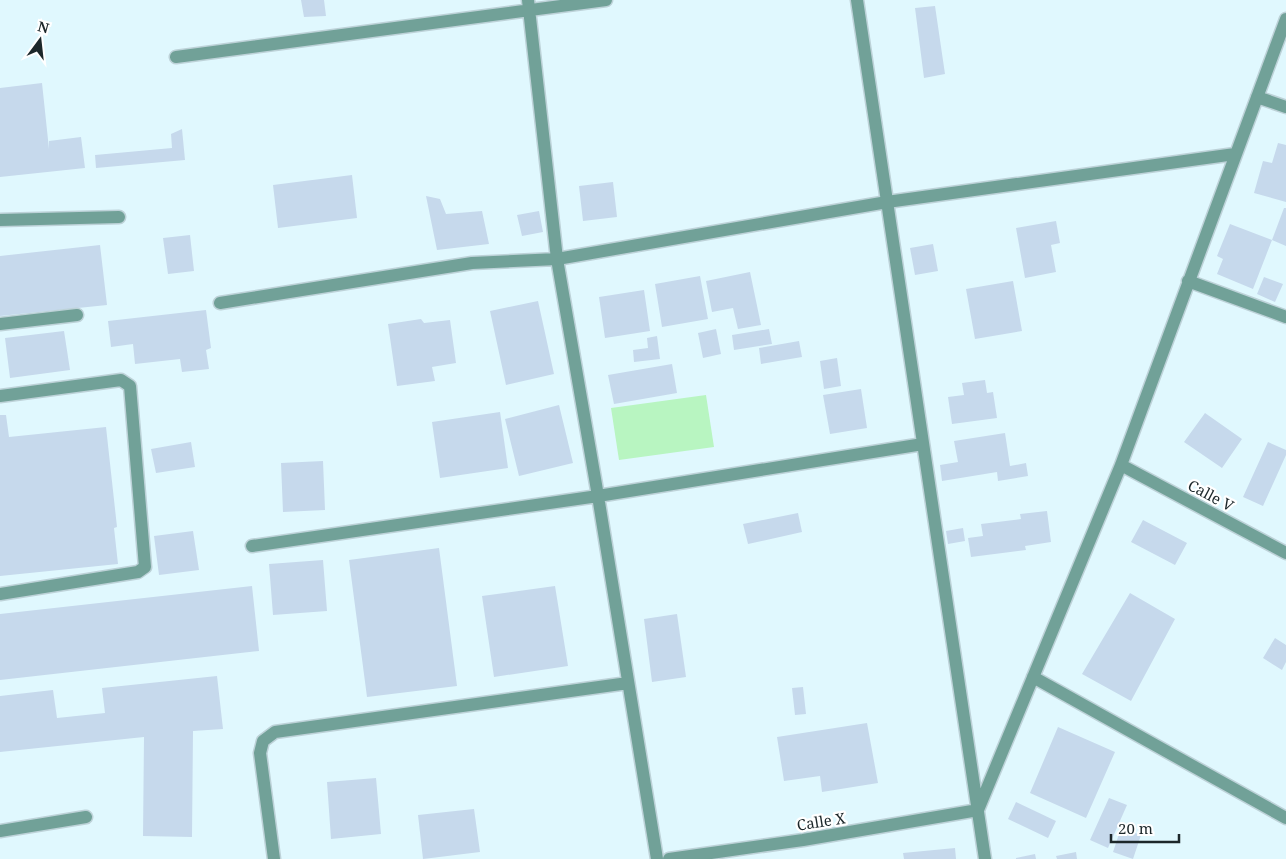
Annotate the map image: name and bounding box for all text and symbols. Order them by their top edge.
north arrow [15,15,65,65]
text: N [36,16,51,38]
street label: Calle V [1185,475,1238,516]
street label: Calle X [795,807,847,835]
scale bar [1111,812,1178,844]
text: 20 m [1118,818,1153,838]

